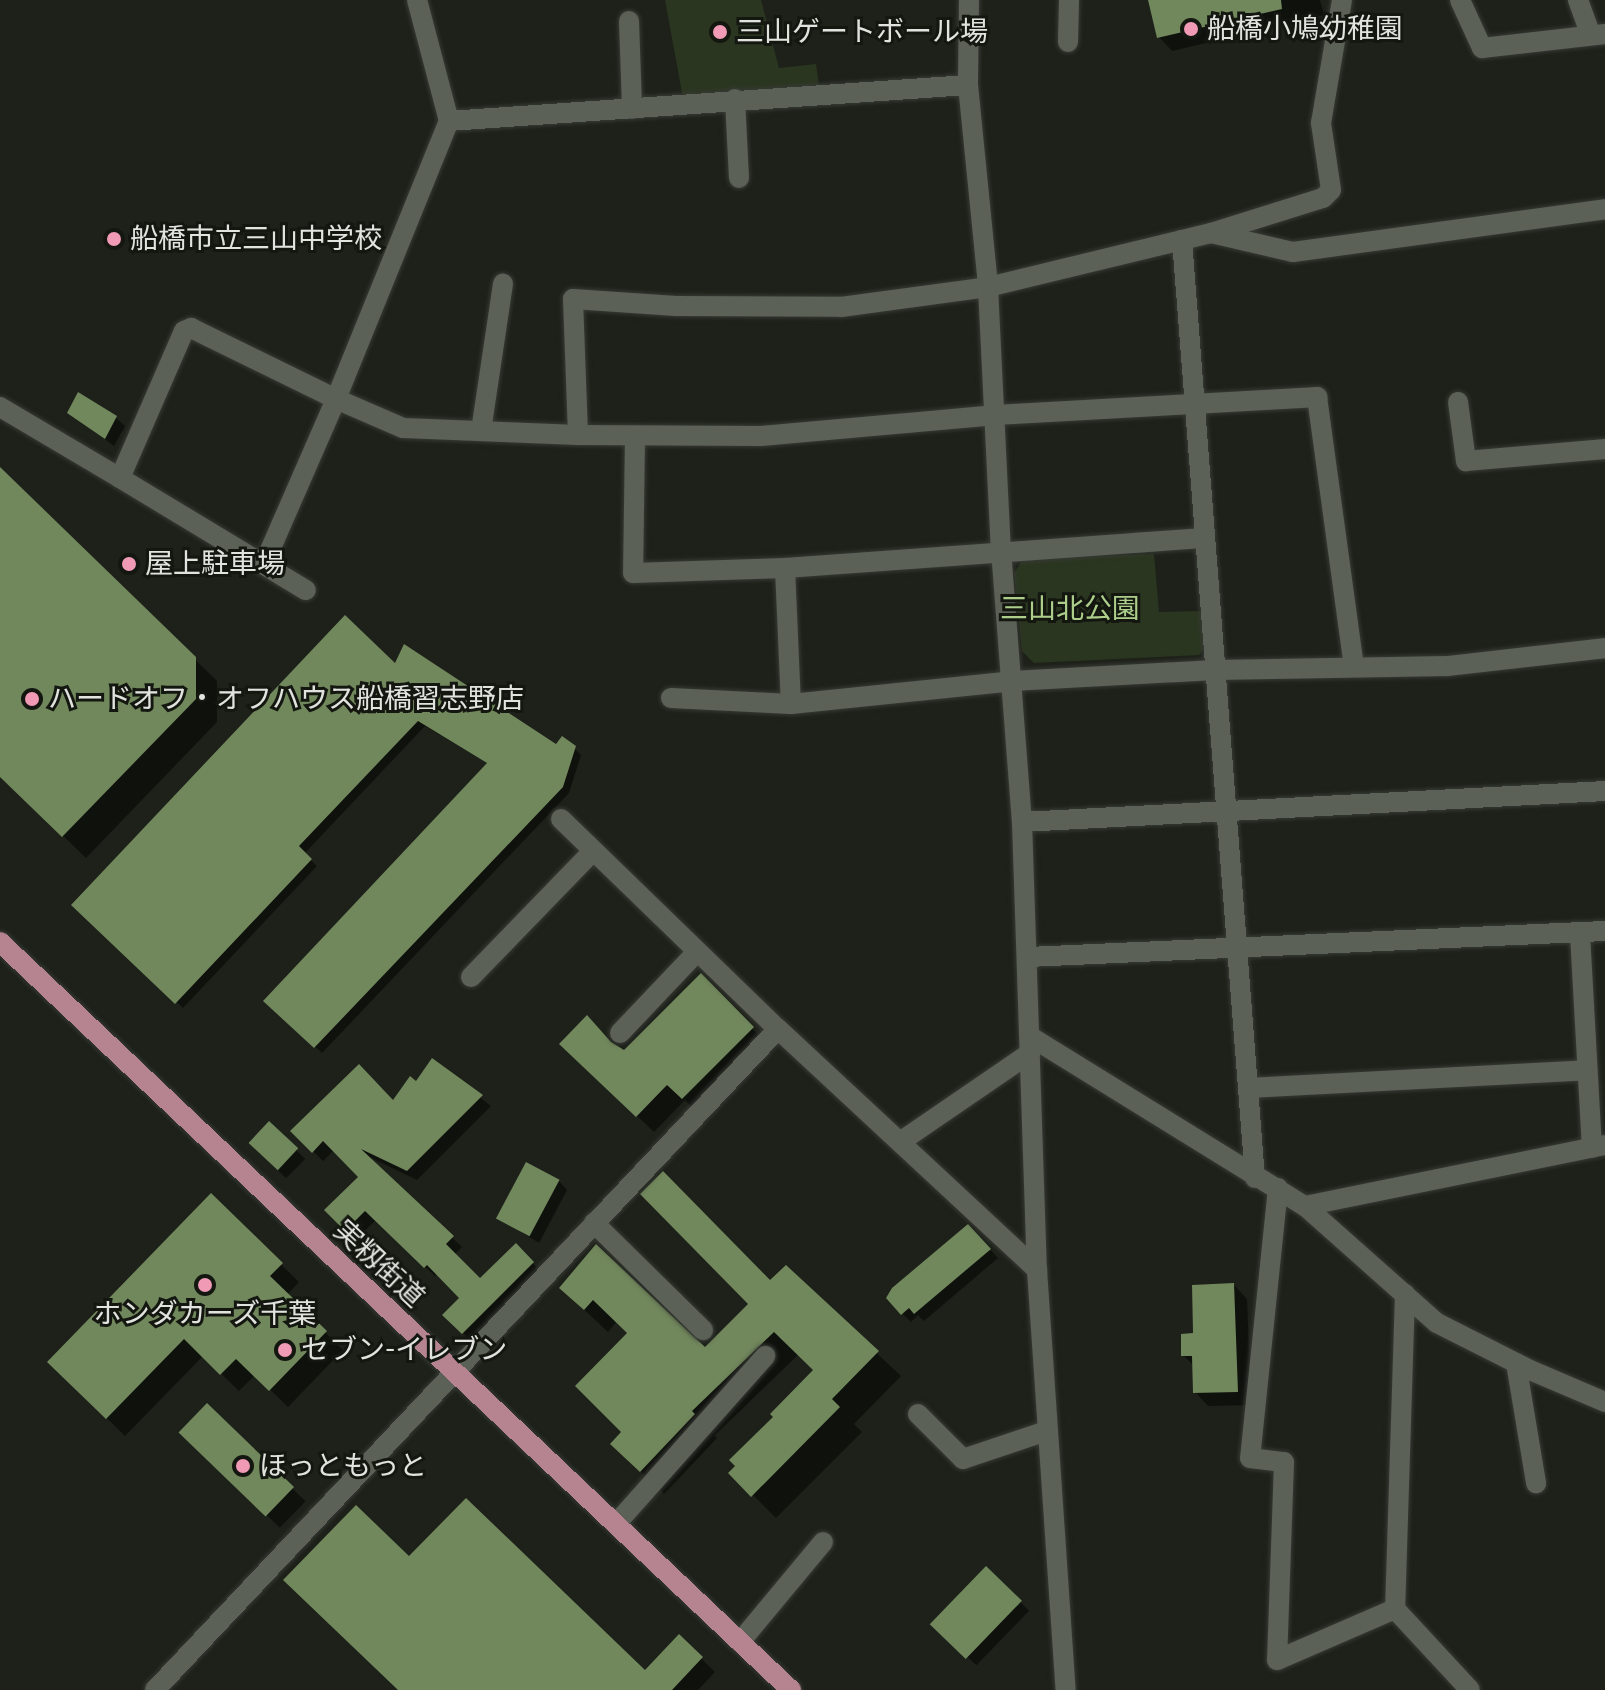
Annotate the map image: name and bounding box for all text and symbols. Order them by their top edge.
place label: 船橋小鳩幼稚園 [1207,12,1403,46]
place label: 三山ゲートボール場 [736,15,988,49]
marker: 船橋小鳩幼稚園 [1182,20,1200,38]
marker: 三山ゲートボール場 [711,23,729,41]
place label: 船橋市立三山中学校 [130,222,382,256]
marker: 船橋市立三山中学校 [105,230,123,248]
place label: 屋上駐車場 [145,547,285,581]
marker: 屋上駐車場 [120,555,138,573]
park label: 三山北公園 [1000,592,1140,626]
place label: ハードオフ・オフハウス船橋習志野店 [48,682,524,716]
marker: ハードオフ・オフハウス船橋習志野店 [23,690,41,708]
street label: 実籾街道 [327,1214,431,1314]
marker: ホンダカーズ千葉 [196,1276,214,1294]
place label: ホンダカーズ千葉 [93,1297,317,1331]
place label: セブン-イレブン [301,1333,507,1367]
marker: セブン-イレブン [276,1341,294,1359]
place label: ほっともっと [259,1449,427,1483]
marker: ほっともっと [234,1457,252,1475]

